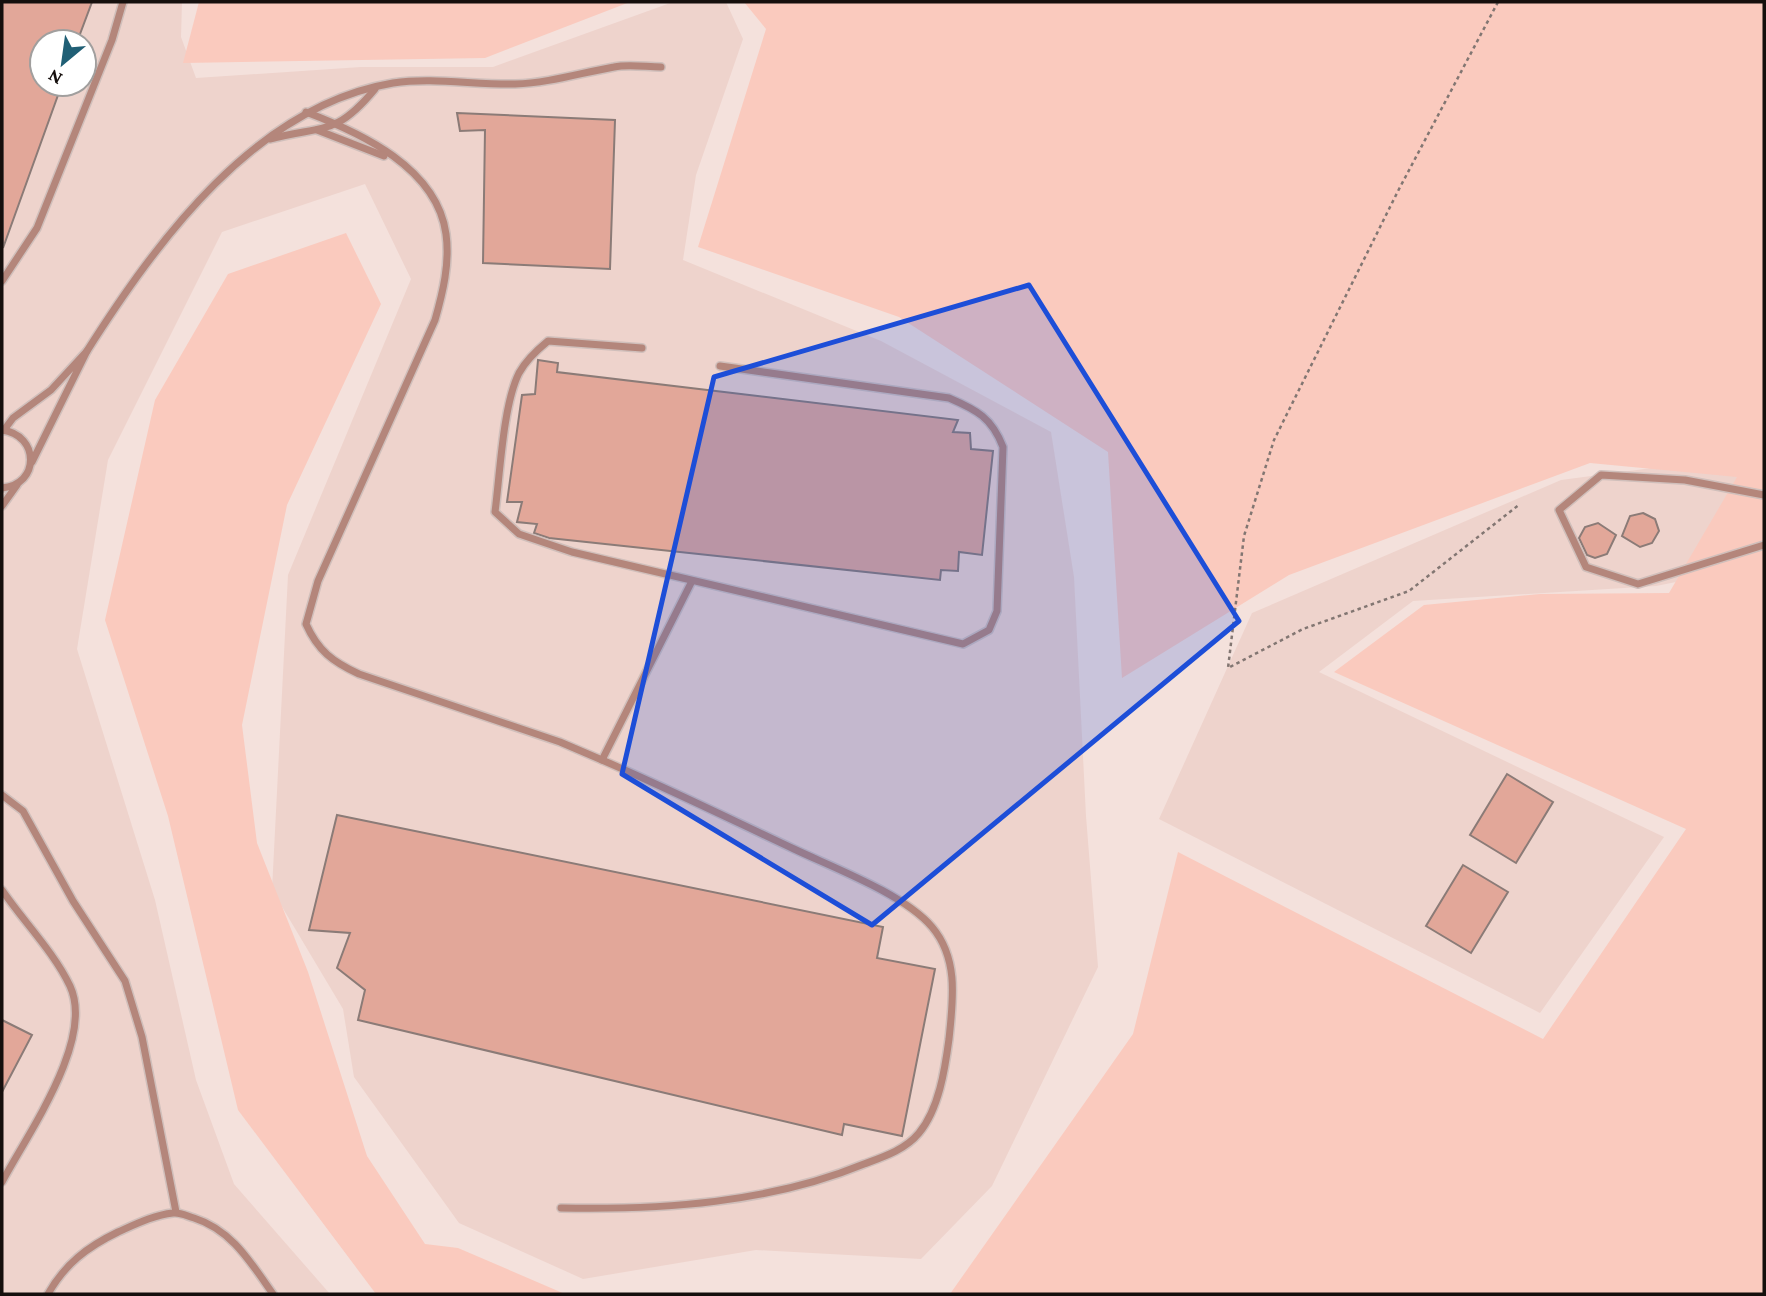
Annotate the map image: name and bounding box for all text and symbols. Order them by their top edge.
north arrow [28,28,98,98]
text: N [44,65,66,90]

